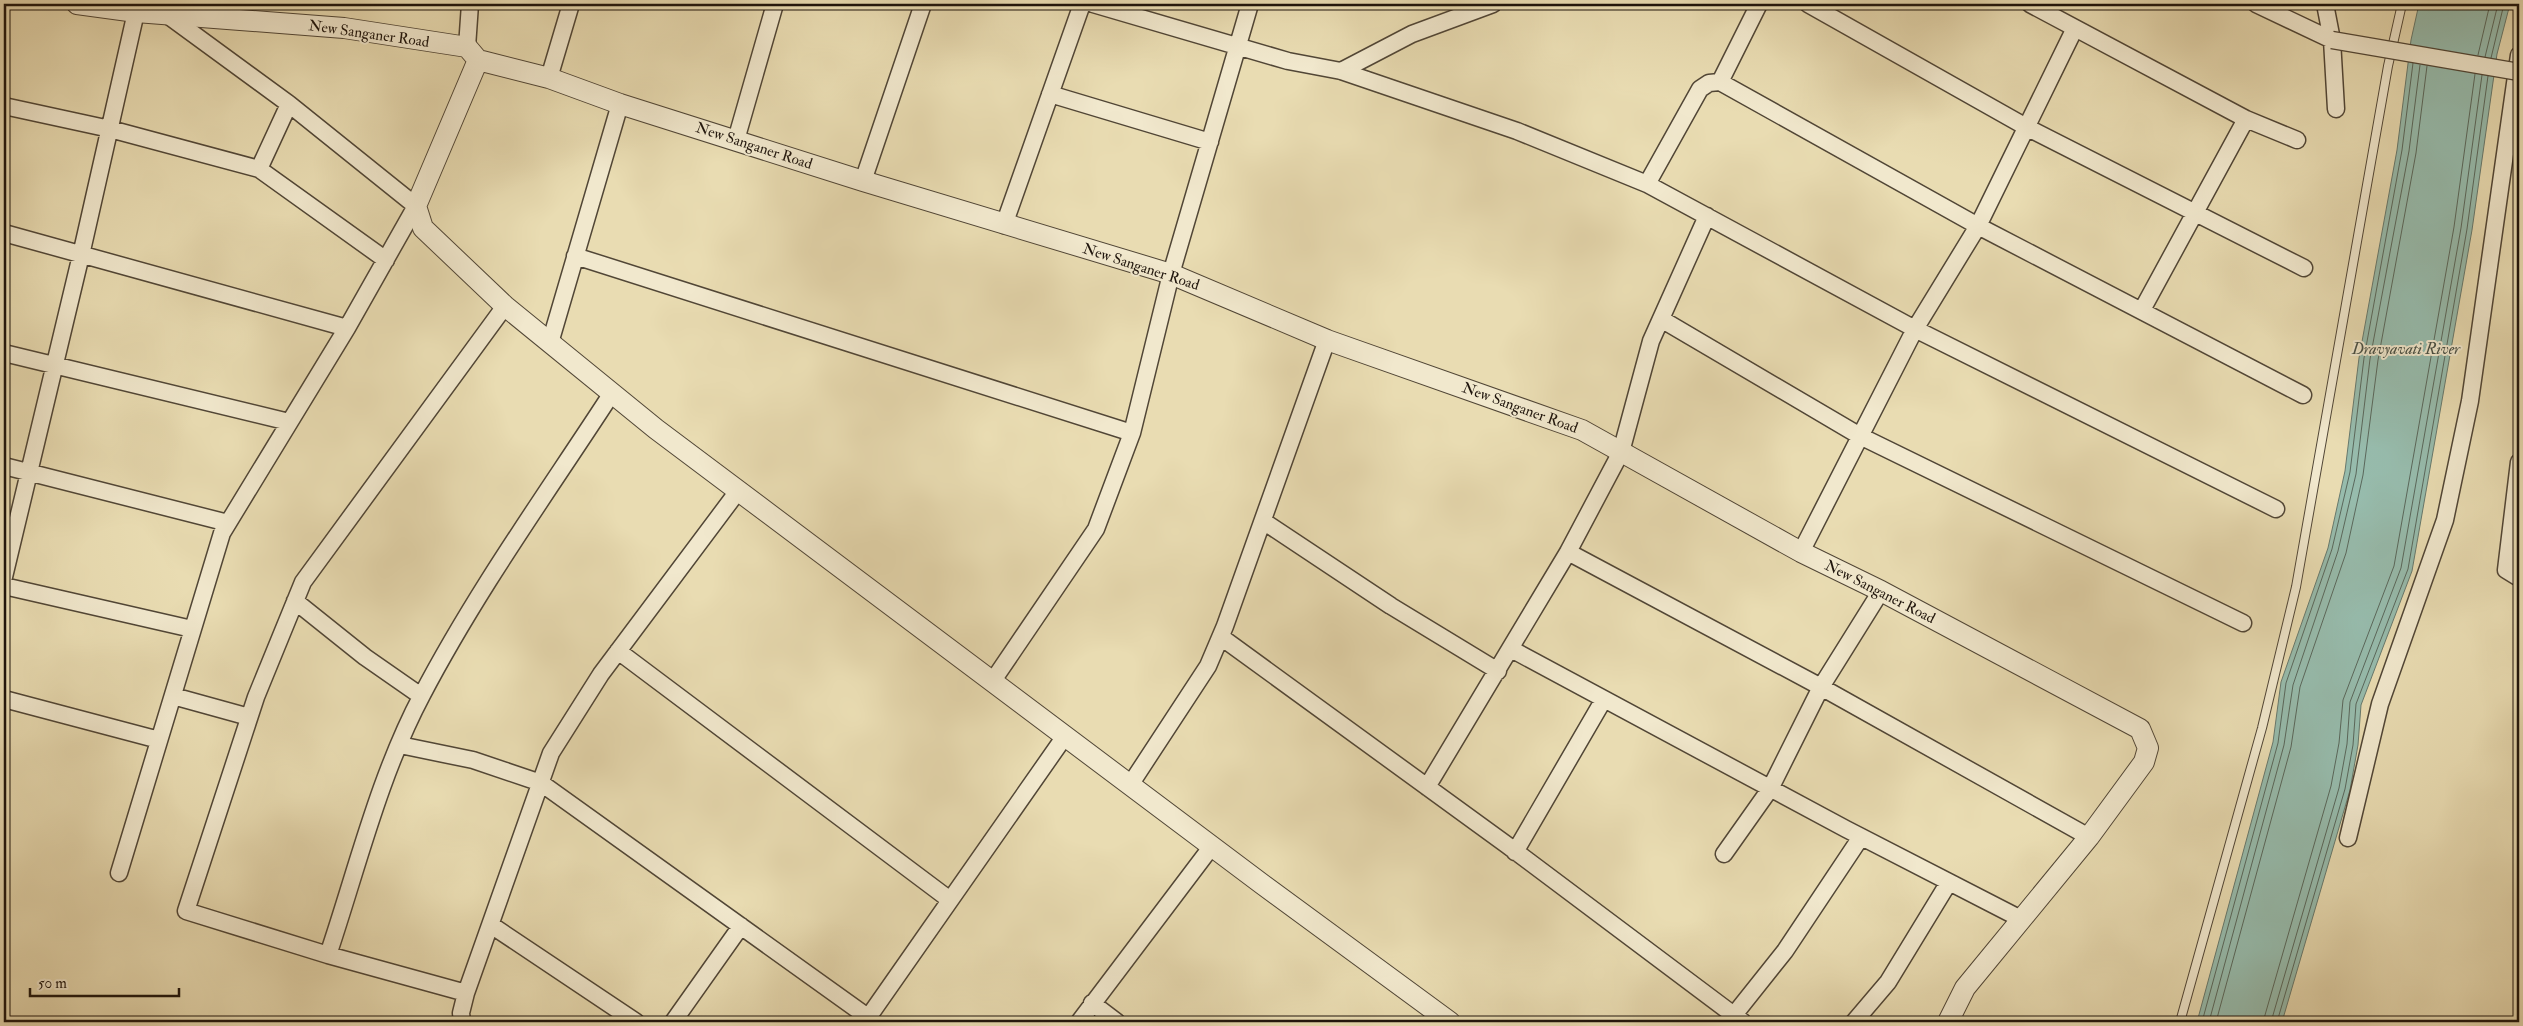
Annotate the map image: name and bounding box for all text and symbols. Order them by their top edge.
street label: New Sanganer Road [307,16,431,52]
street label: New Sanganer Road [693,118,815,174]
street label: New Sanganer Road [1080,239,1202,295]
water label: Dravyavati River [2351,339,2461,359]
street label: New Sanganer Road [1460,378,1581,438]
street label: New Sanganer Road [1821,556,1939,628]
scale bar [30,966,179,998]
text: 50 m [38,974,67,993]

